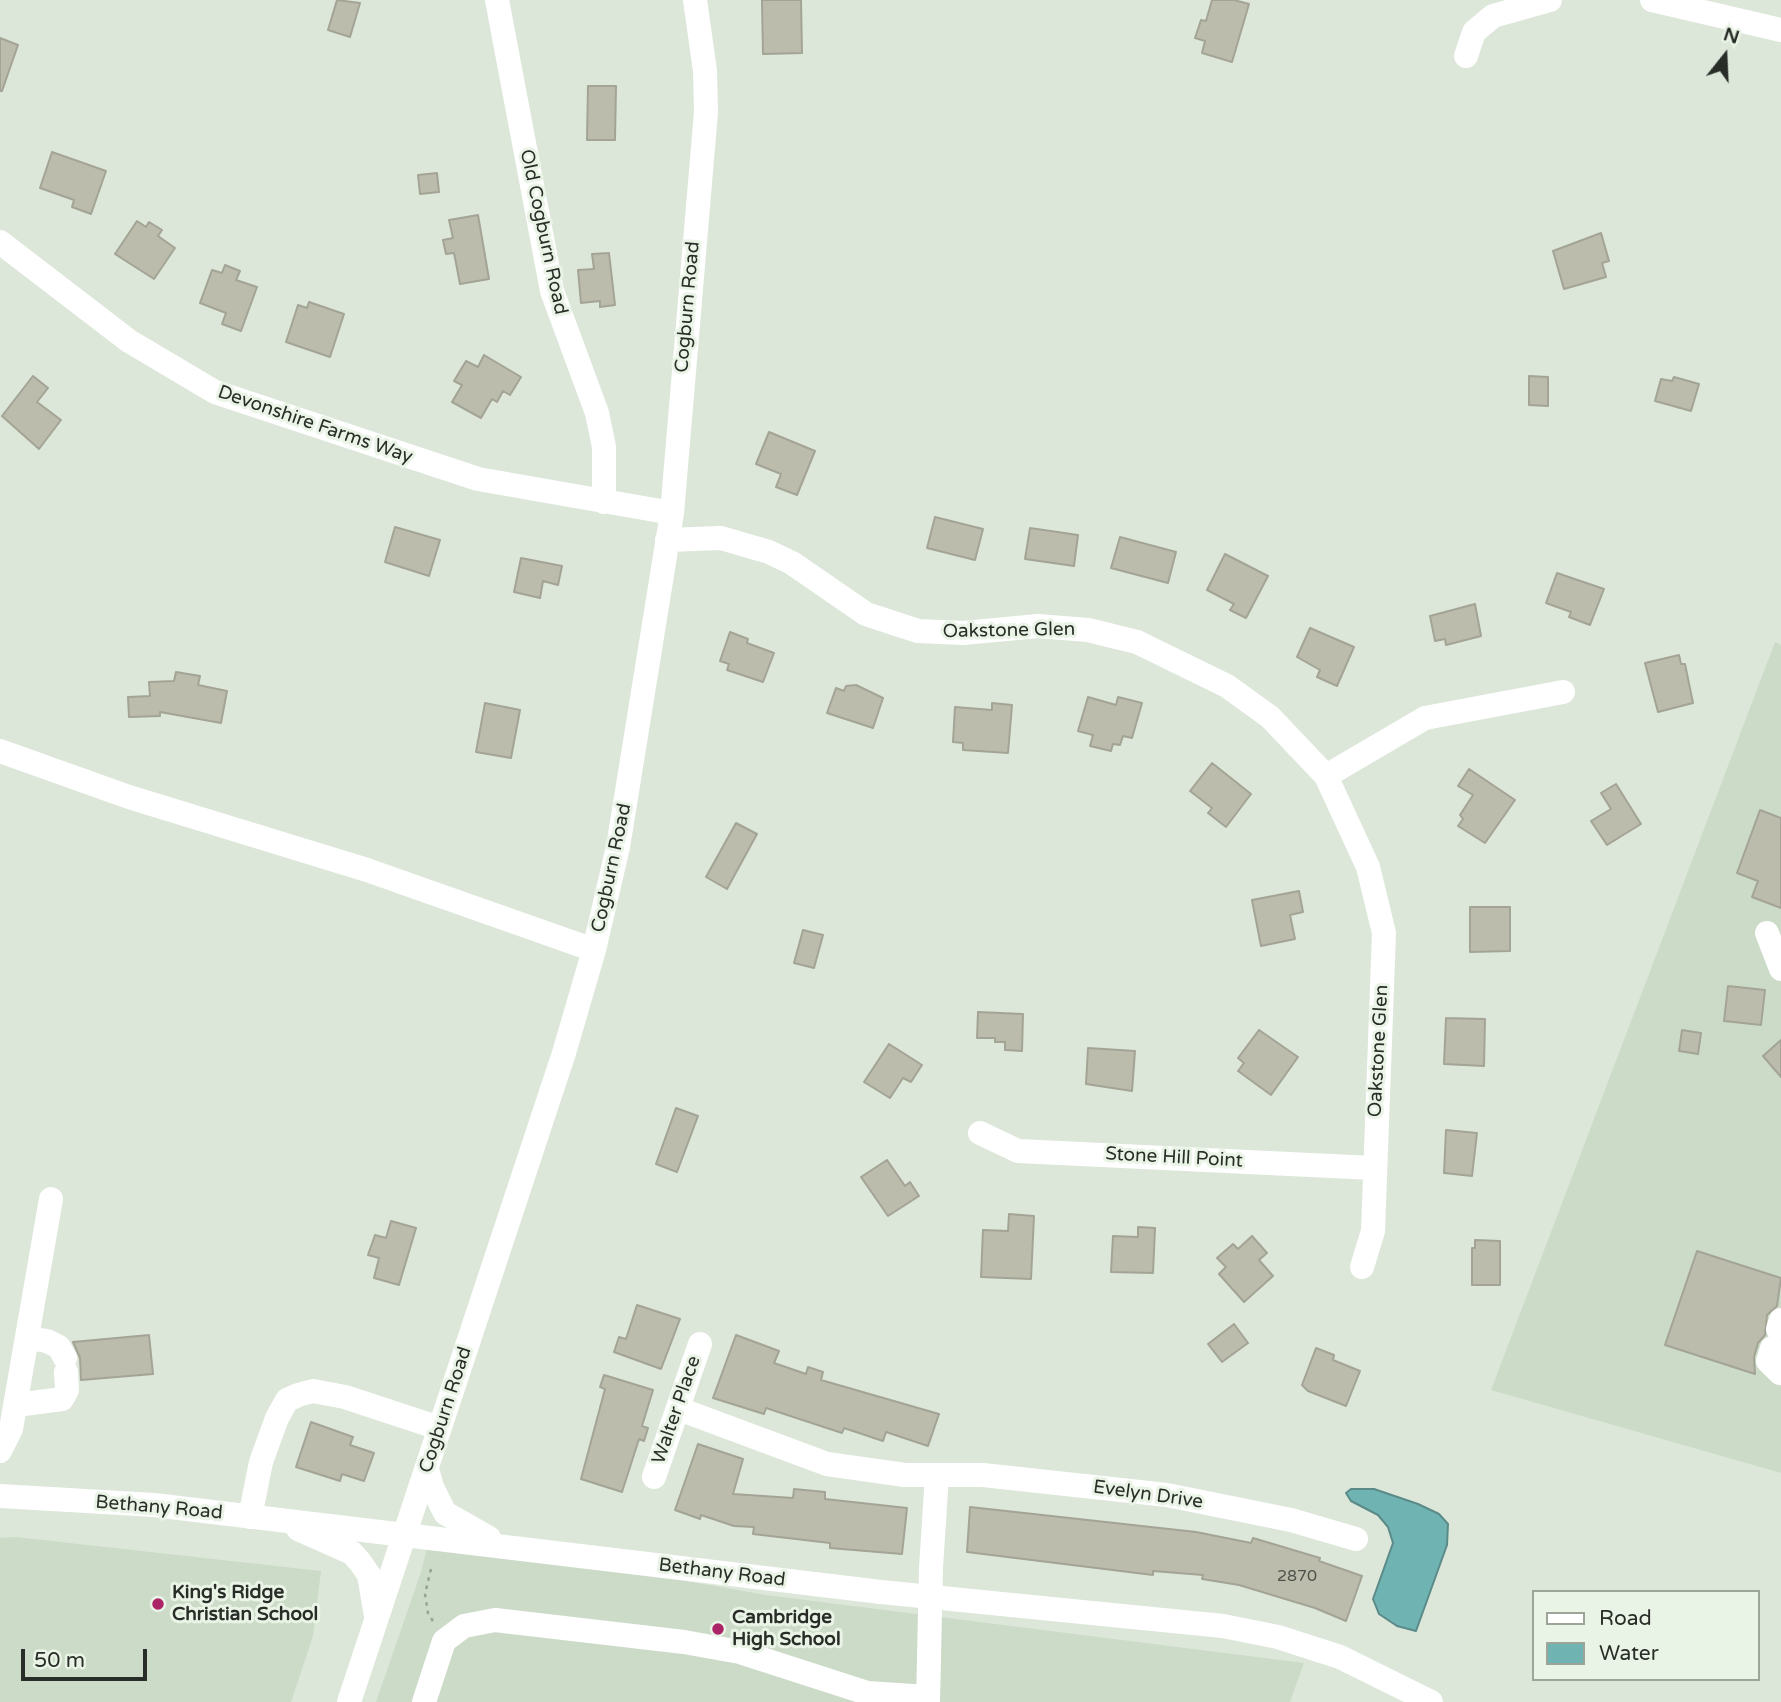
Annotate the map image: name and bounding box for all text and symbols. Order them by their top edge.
north arrow [1690,21,1760,91]
text: N [1721,23,1742,49]
street label: Old Cogburn Road [514,147,572,317]
street label: Cogburn Road [671,240,705,374]
street label: Devonshire Farms Way [215,381,415,469]
street label: Oakstone Glen [943,618,1075,644]
street label: Cogburn Road [587,801,637,935]
street label: Oakstone Glen [1364,984,1394,1118]
street label: Stone Hill Point [1105,1143,1243,1173]
street label: Cogburn Road [415,1344,477,1476]
street label: Walter Place [648,1353,706,1467]
street label: Evelyn Drive [1092,1476,1204,1514]
street label: Bethany Road [94,1491,224,1525]
street label: Bethany Road [657,1554,787,1592]
house number: 2870 [1277,1567,1317,1587]
place label: King's Ridge Christian School [172,1582,318,1626]
legend [1532,1590,1760,1681]
marker: King's Ridge Christian School [150,1596,166,1612]
text: Road [1599,1606,1652,1631]
place label: Cambridge High School [732,1607,841,1651]
marker: Cambridge High School [710,1621,726,1637]
scale bar [24,1636,150,1680]
text: Water [1599,1641,1659,1666]
text: 50 m [34,1648,85,1673]

